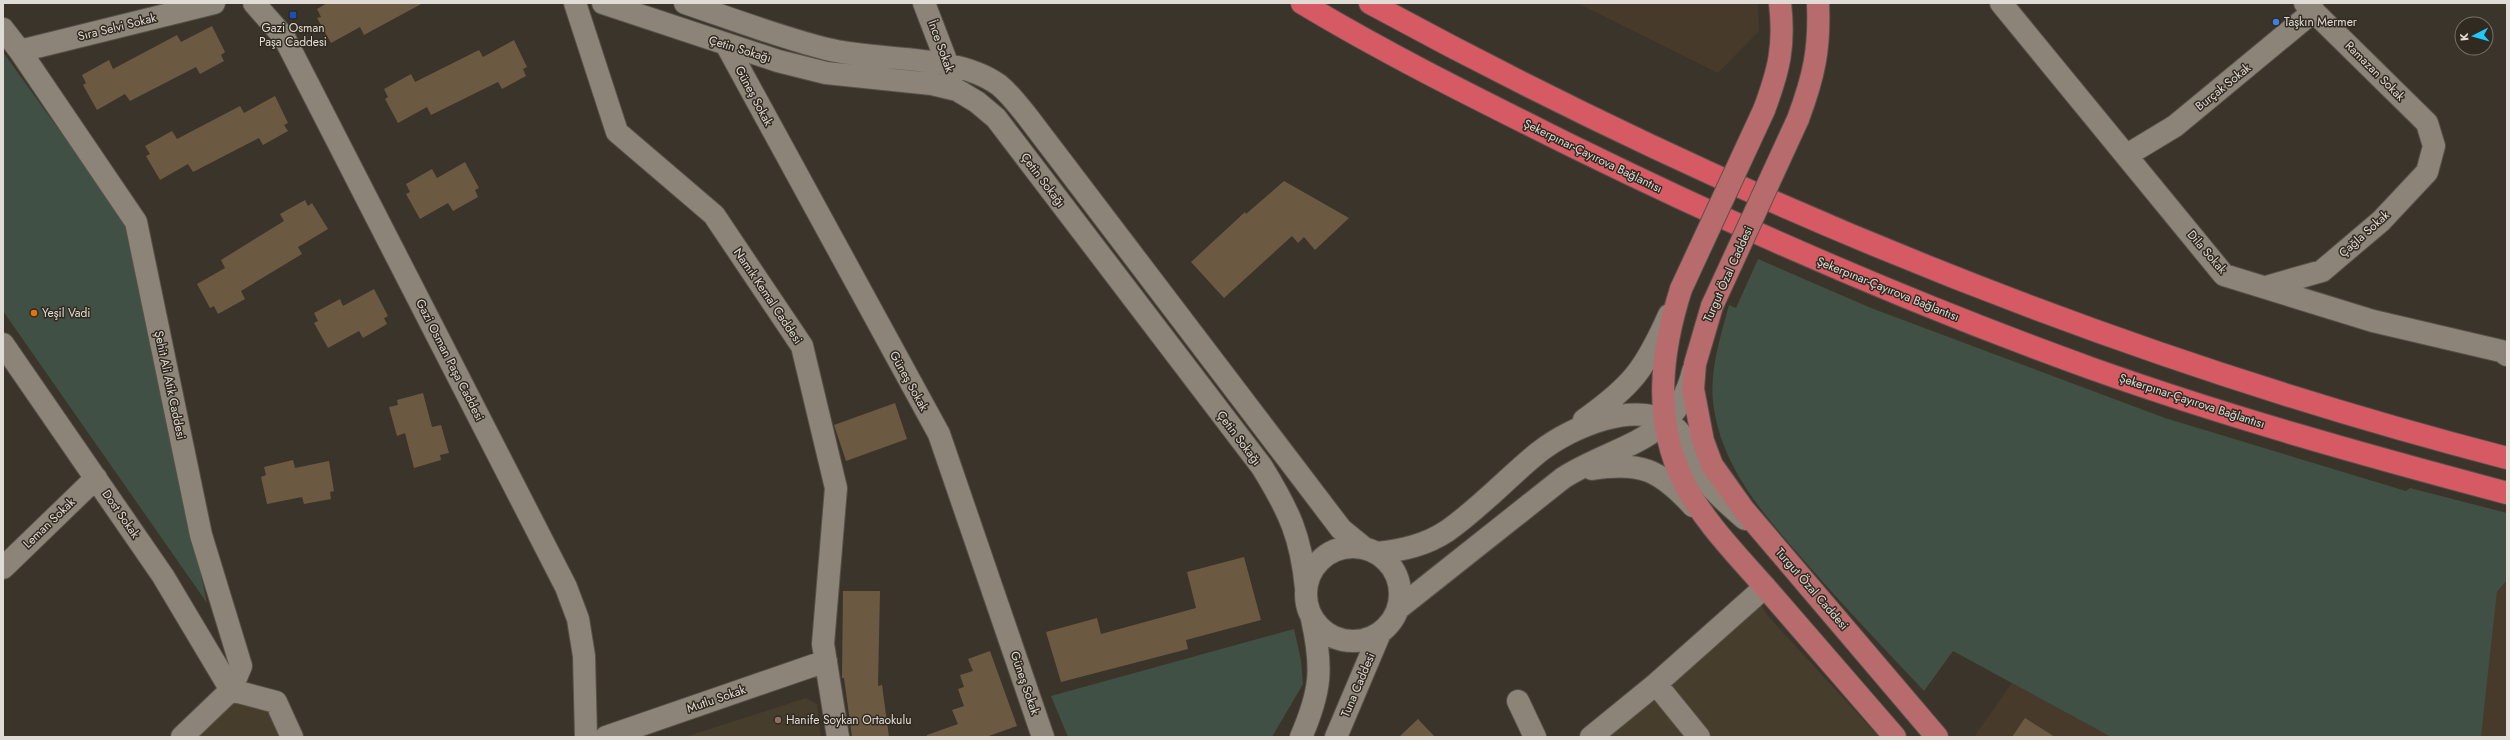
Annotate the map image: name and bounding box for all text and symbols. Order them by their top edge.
street label: Sıra Selvi Sokak [76,8,159,45]
marker: Gazi Osman Paşa Caddesi [288,10,298,20]
place label: Taşkın Mermer [2284,13,2358,31]
north arrow [2454,16,2494,56]
street label: İnce Sokak [923,17,959,75]
marker: Taşkın Mermer [2271,17,2281,27]
place label: Gazi Osman Paşa Caddesi [259,19,327,51]
street label: Çetin Sokağı [707,31,773,67]
text: K [2456,32,2472,42]
street label: Ramazan Sokak [2341,37,2410,106]
street label: Burçak Sokak [2191,59,2255,115]
street label: Güneş Sokak [731,63,778,130]
street label: Şekerpınar-Çayırova Bağlantısı [1521,115,1665,197]
street label: Çetin Sokağı [1016,149,1070,211]
street label: Çağla Sokak [2335,206,2394,262]
street label: Turgut Özal Caddesi [1699,223,1757,325]
street label: Dila Sokak [2183,226,2232,278]
street label: Namık Kemal Caddesi [729,244,807,348]
street label: Şekerpınar-Çayırova Bağlantısı [1814,252,1962,326]
street label: Gazi Osman Paşa Caddesi [411,296,489,424]
place label: Yeşil Vadi [42,304,90,322]
marker: Yeşil Vadi [29,308,39,318]
street label: Şehit Ali Atik Caddesi [150,329,190,441]
street label: Güneş Sokak [885,348,933,415]
street label: Şekerpınar-Çayırova Bağlantısı [2117,369,2267,433]
street label: Çetin Sokağı [1212,407,1266,469]
street label: Dost Sokak [98,486,145,542]
street label: Leman Sokak [19,493,80,552]
street label: Turgut Özal Caddesi [1771,544,1853,634]
street label: Güneş Sokak [1006,649,1044,718]
street label: Tuna Caddesi [1336,650,1380,720]
street label: Mutlu Sokak [684,680,748,717]
place label: Hanife Soykan Ortaokulu [786,711,912,729]
marker: Hanife Soykan Ortaokulu [773,715,783,725]

